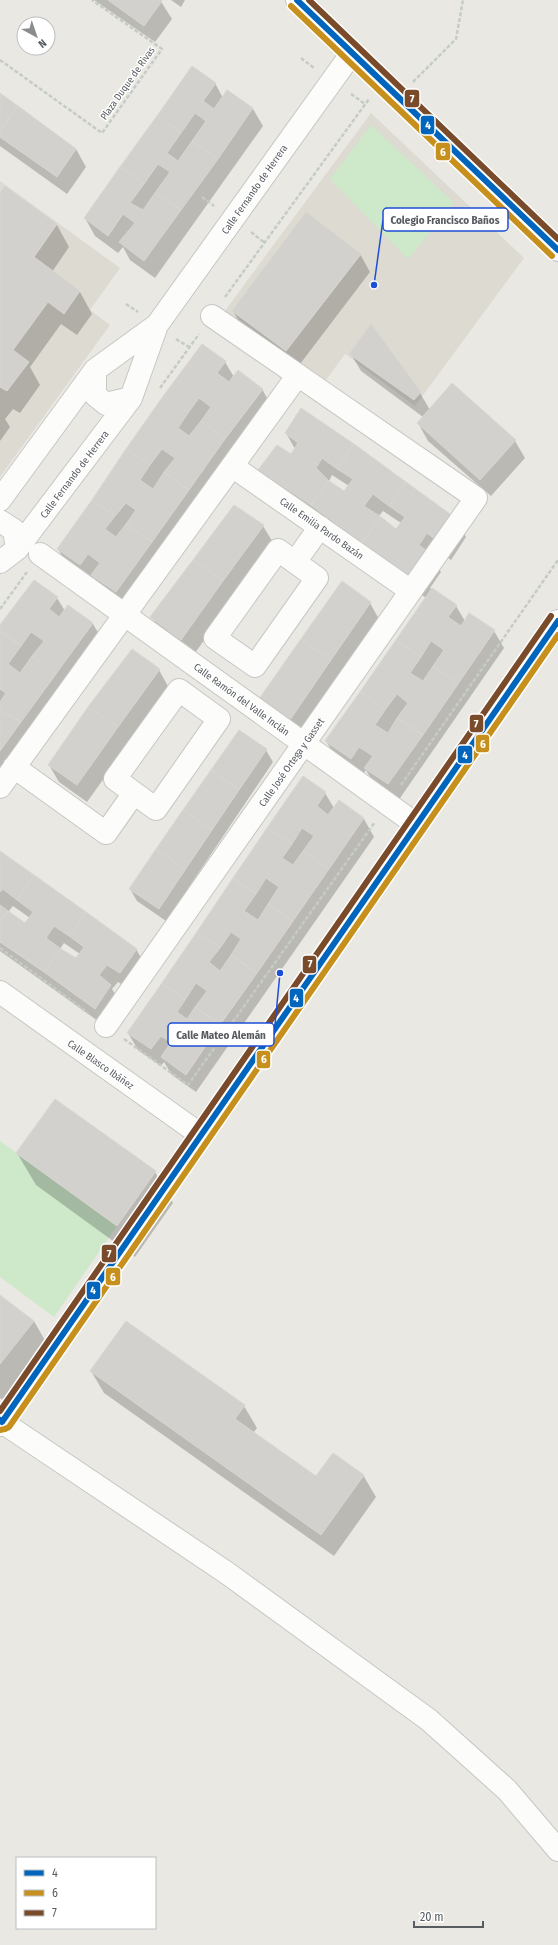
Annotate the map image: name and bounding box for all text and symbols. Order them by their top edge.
north arrow [16,16,56,56]
text: N [35,36,49,50]
street label: Plaza Duque de Rivas [98,45,158,123]
line badge: 7 [404,89,420,108]
text: 7 [410,93,415,106]
line badge: 4 [420,115,435,135]
text: 4 [425,119,431,132]
street label: Calle Fernando de Herrera [219,142,290,237]
line badge: 6 [435,142,451,161]
text: 6 [440,146,446,159]
callout: Colegio Francisco Baños [383,208,508,231]
text: Colegio Francisco Baños [390,214,500,227]
street label: Calle Fernando de Herrera [38,428,112,521]
street label: Calle Emilia Pardo Bazán [277,495,366,562]
street label: Calle Ramón del Valle Inclán [191,661,292,739]
line badge: 7 [469,714,484,733]
street label: Calle José Ortega y Gasset [257,715,327,809]
text: 7 [474,718,479,731]
line badge: 6 [475,734,490,753]
text: 6 [480,738,486,751]
line badge: 4 [457,745,473,764]
text: 4 [462,749,468,762]
line badge: 7 [302,955,317,974]
text: 7 [308,958,313,971]
line badge: 4 [289,988,304,1008]
text: 4 [293,992,299,1005]
callout: Calle Mateo Alemán [168,1023,274,1046]
text: Calle Mateo Alemán [176,1029,266,1042]
street label: Calle Blasco Ibáñez [65,1038,136,1092]
line badge: 6 [256,1050,271,1069]
text: 6 [261,1053,267,1066]
line badge: 7 [101,1244,117,1263]
text: 7 [107,1248,112,1261]
line badge: 6 [105,1267,121,1286]
text: 6 [110,1271,116,1284]
line badge: 4 [86,1281,101,1300]
text: 4 [90,1284,96,1297]
legend [16,1857,156,1929]
text: 4 [52,1866,58,1880]
text: 6 [52,1886,58,1900]
scale bar [414,1903,483,1929]
text: 7 [52,1906,57,1920]
text: 20 m [420,1910,444,1924]

